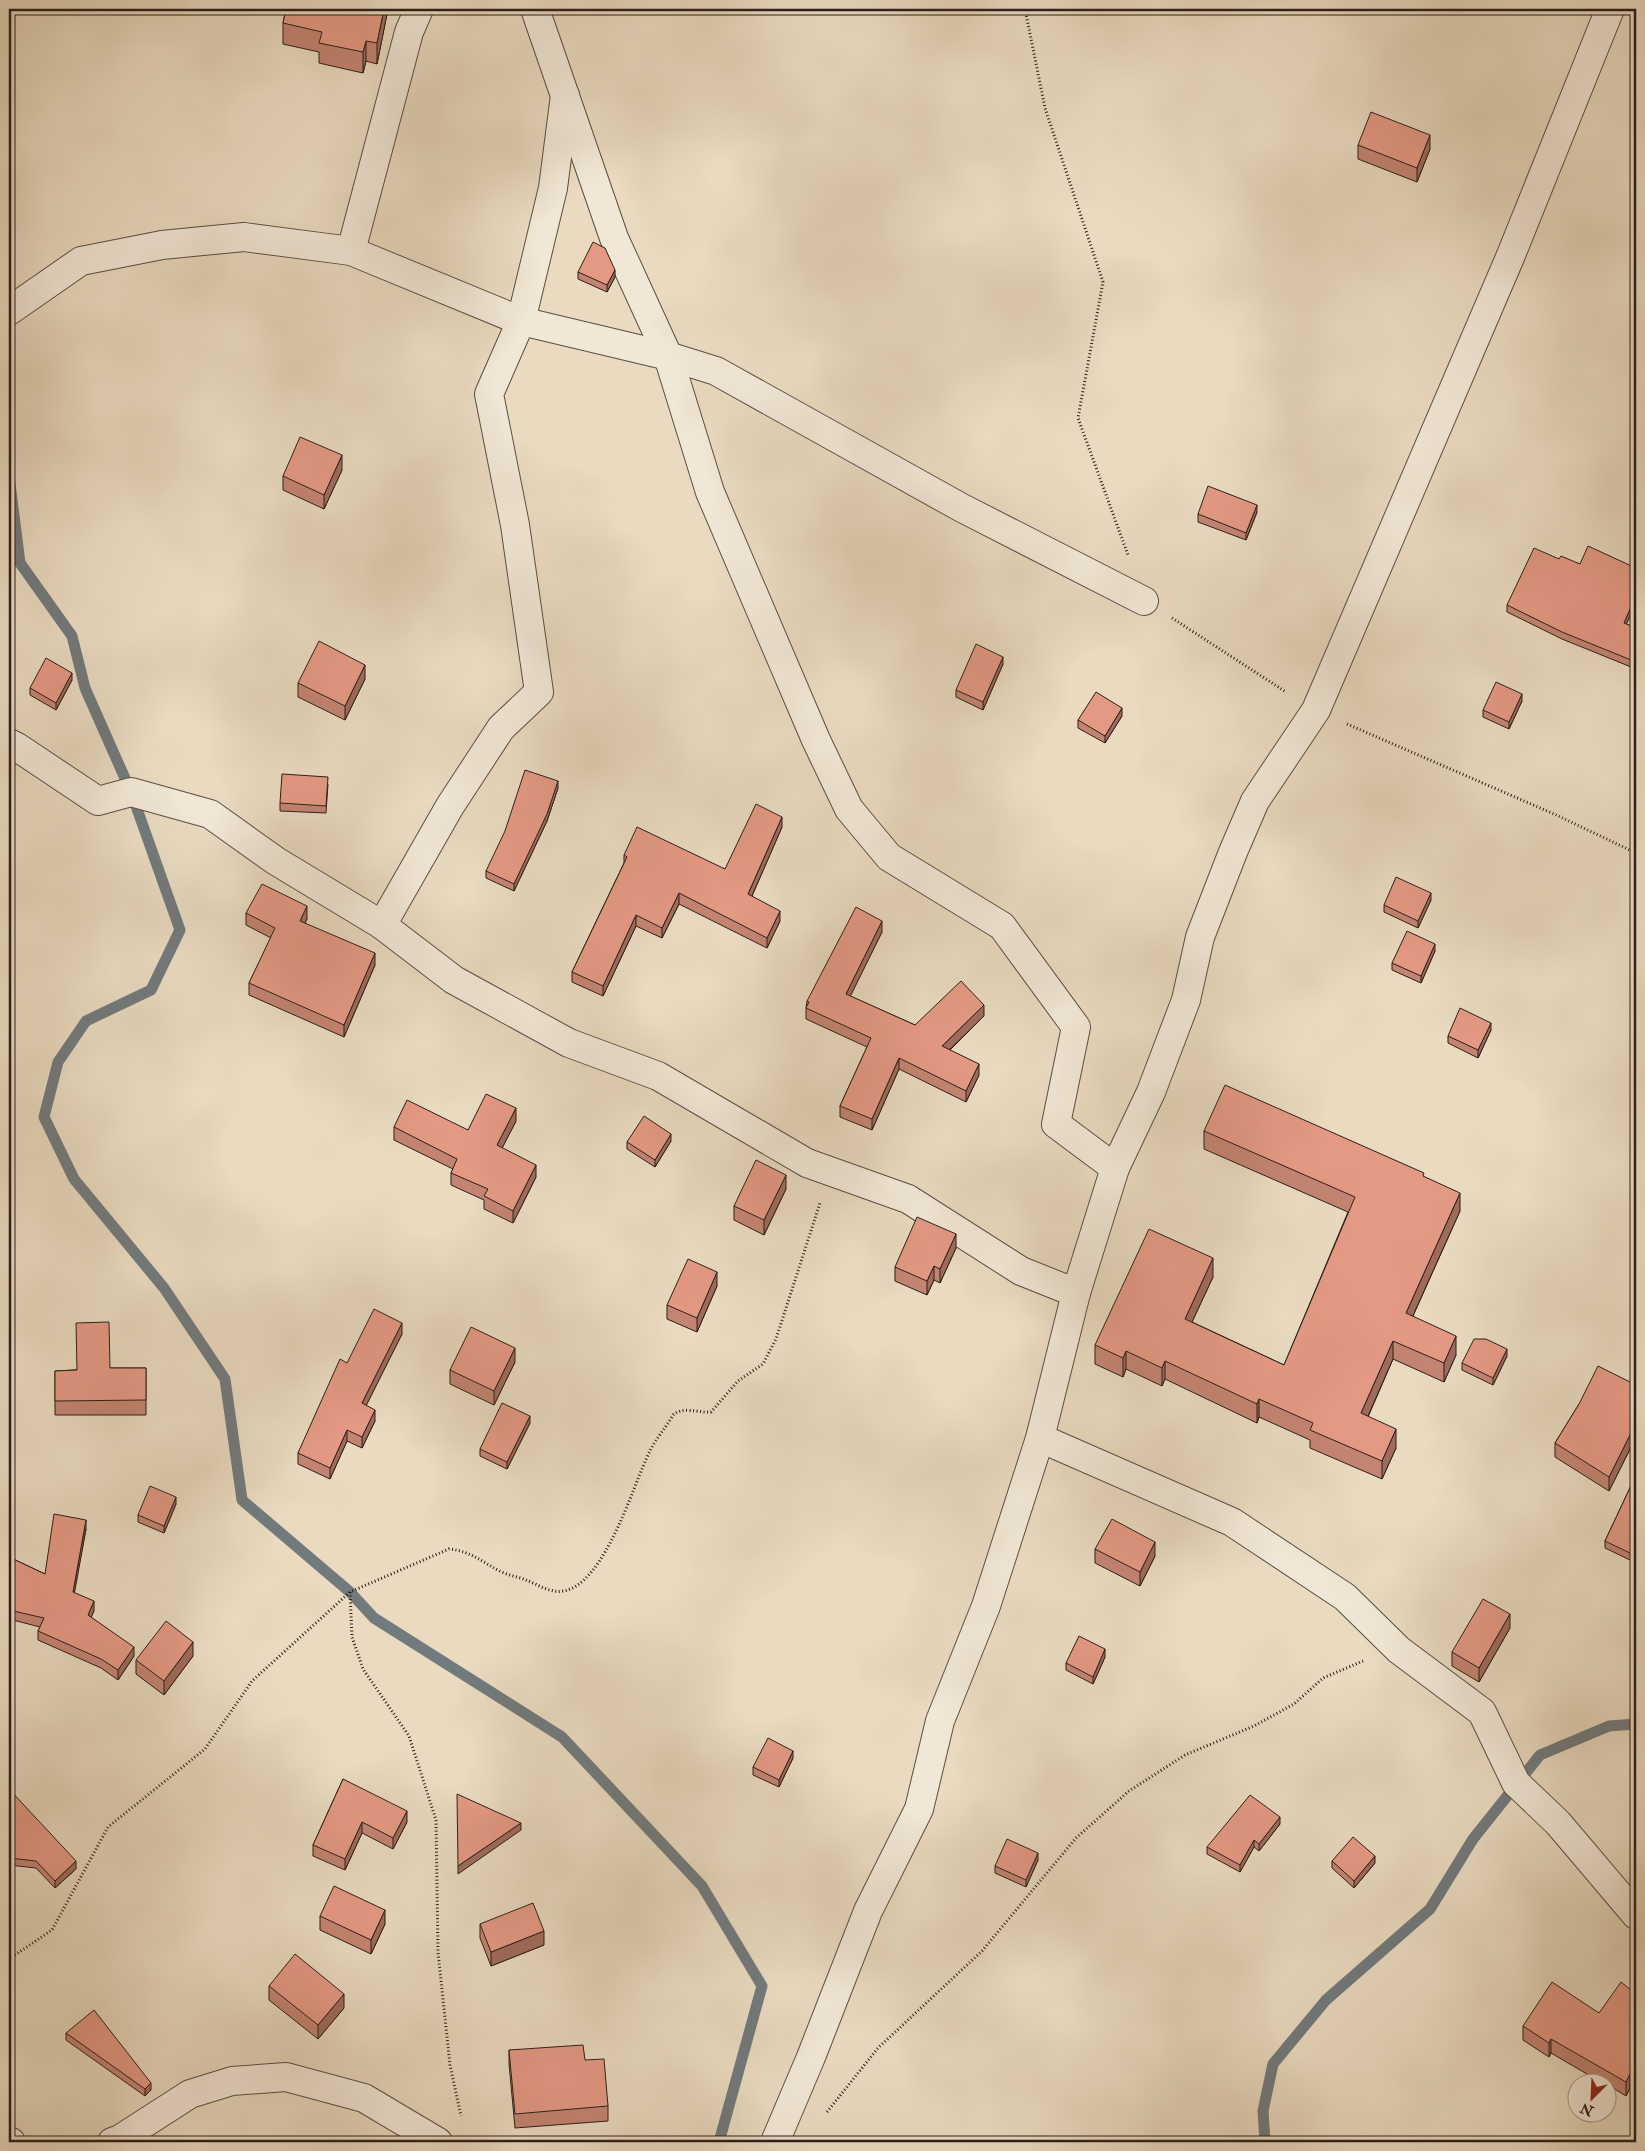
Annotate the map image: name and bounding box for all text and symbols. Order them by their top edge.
north arrow [1568,2074,1618,2124]
text: N [1577,2099,1597,2120]

